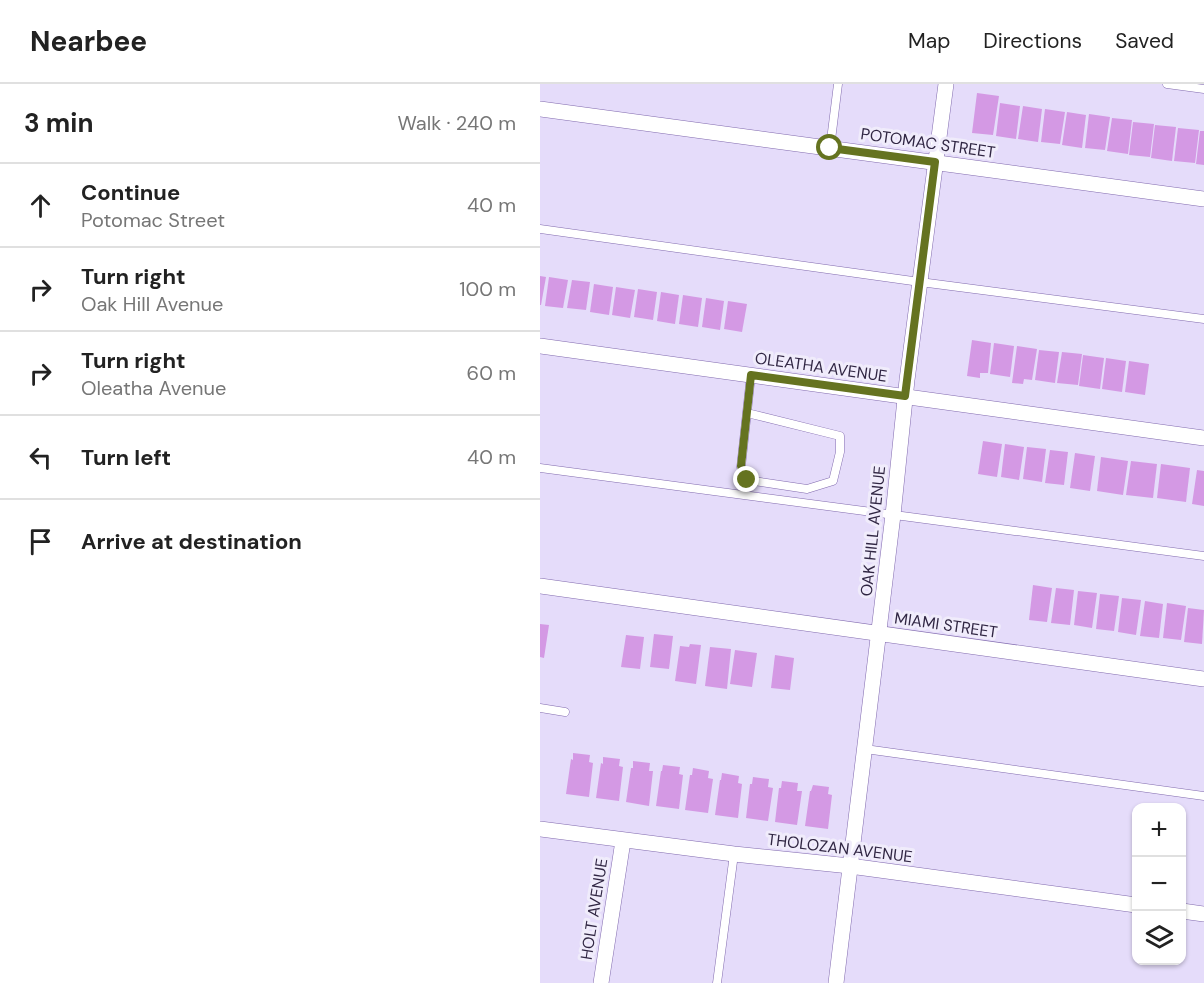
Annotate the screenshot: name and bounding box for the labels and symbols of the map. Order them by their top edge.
street label: POTOMAC STREET [859,123,997,163]
route start [816,134,842,160]
street label: OLEATHA AVENUE [754,347,888,387]
street label: OAK HILL AVENUE [856,465,890,597]
route end [733,466,759,492]
street label: MIAMI STREET [893,607,999,643]
street label: THOLOZAN AVENUE [766,829,914,867]
street label: HOLT AVENUE [576,857,612,961]

